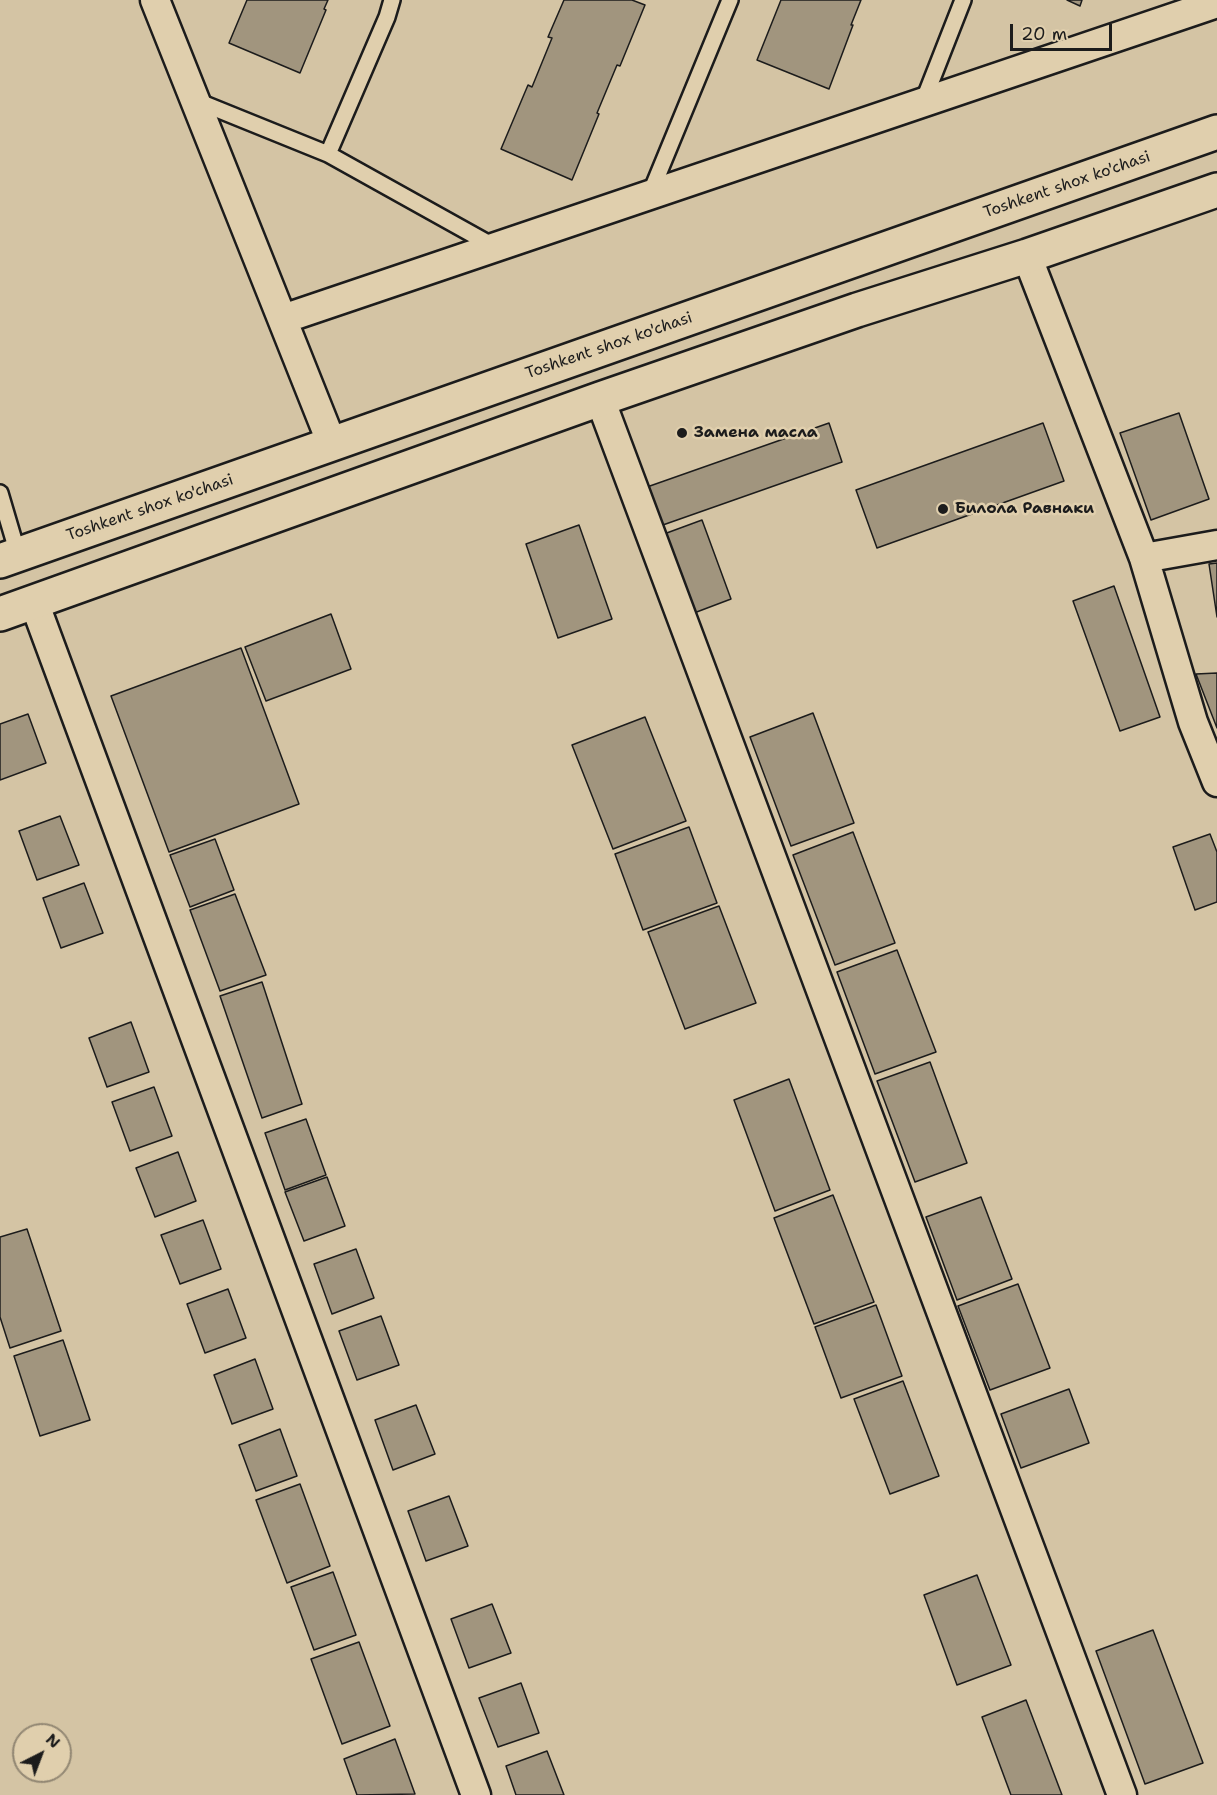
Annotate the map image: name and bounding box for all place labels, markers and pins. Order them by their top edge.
place label: Замена масла [694,423,818,443]
marker: Замена масла [675,426,689,440]
place label: Билола Равнаки [955,499,1094,519]
marker: Билола Равнаки [936,502,950,516]

